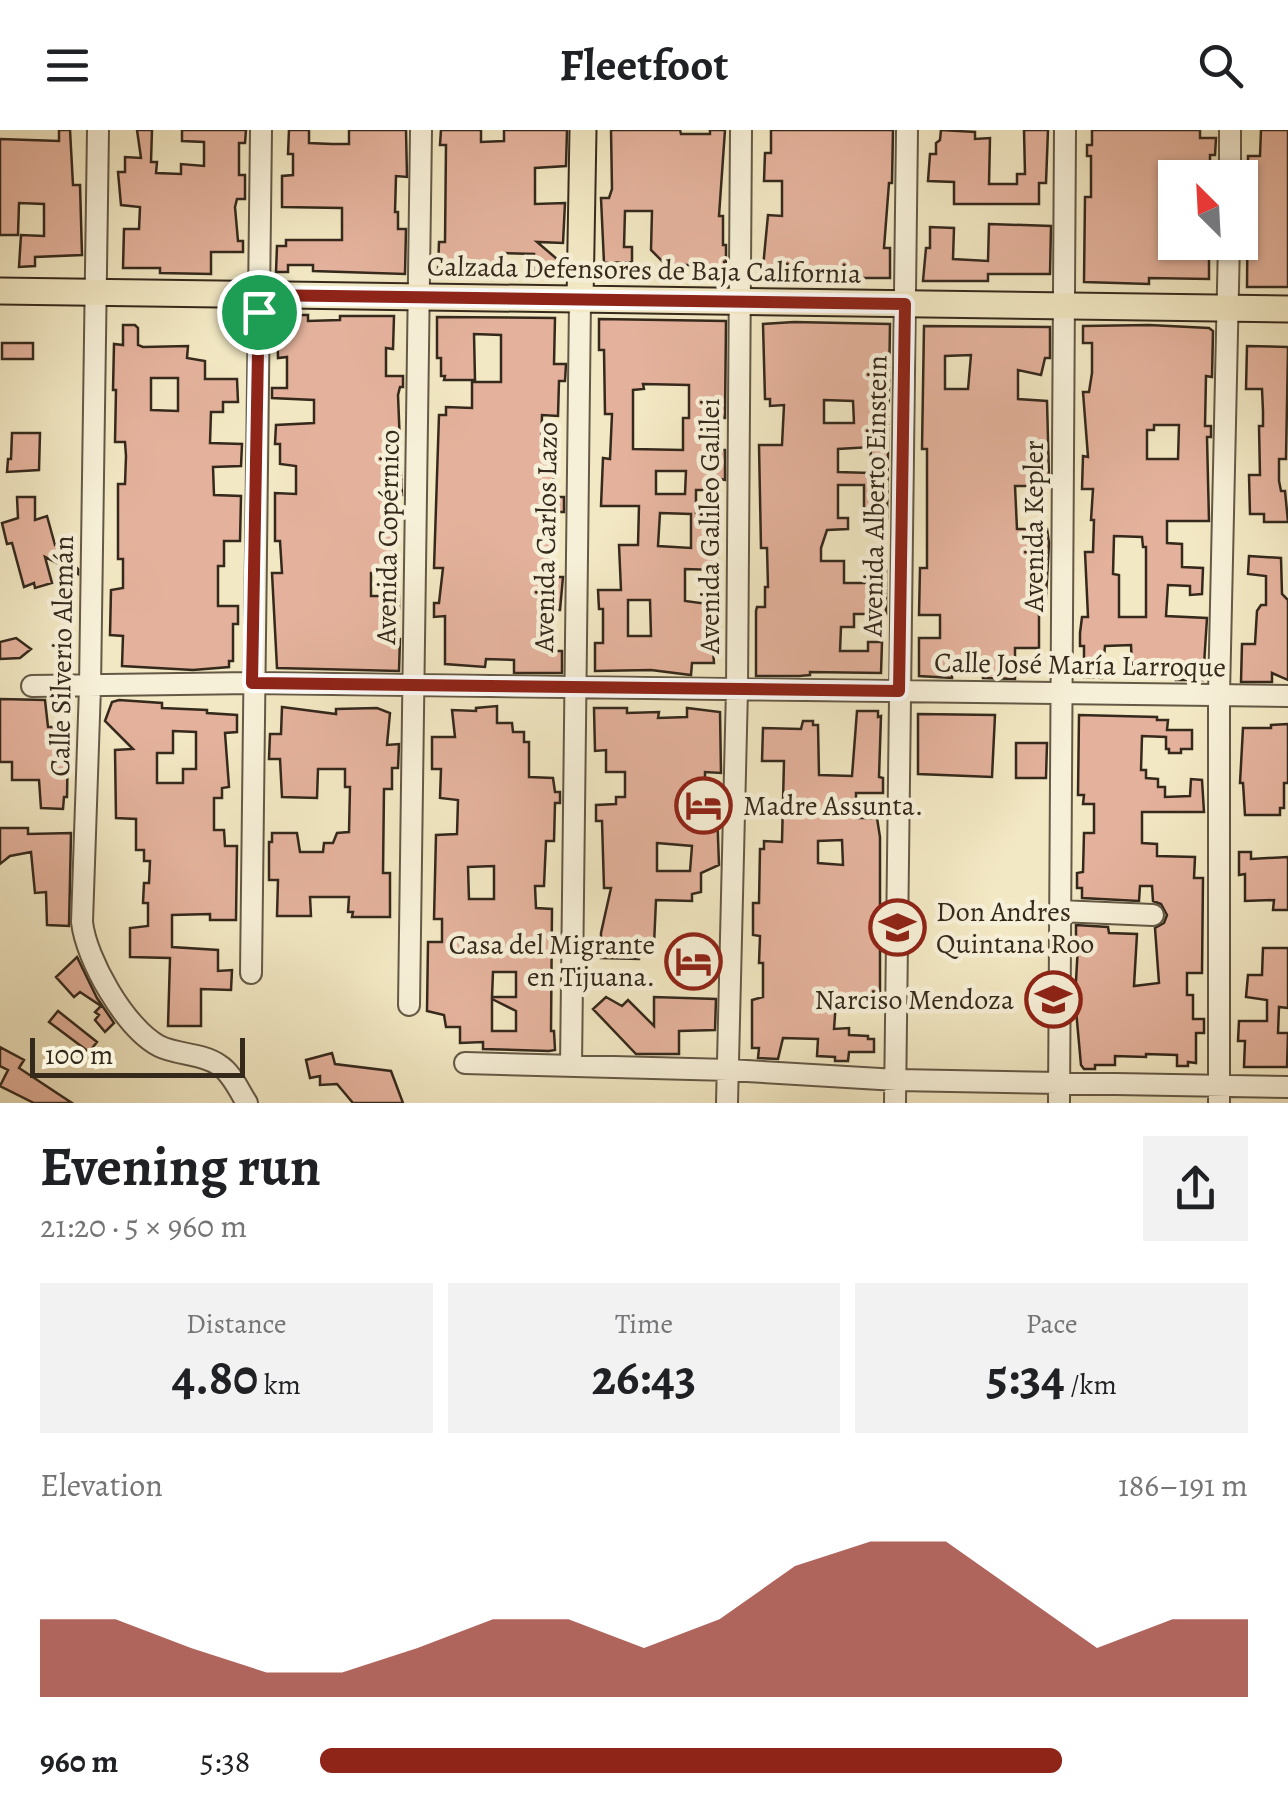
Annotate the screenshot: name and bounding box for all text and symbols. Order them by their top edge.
text: Fleetfoot [560,34,728,96]
icon: menu [40,38,95,93]
icon: search [1193,38,1248,93]
north arrow [1158,160,1258,260]
map controls [1158,160,1258,260]
street label: Calzada Defensores de Baja California [427,247,861,293]
pin [217,270,302,355]
icon: arrive [232,285,287,340]
street label: Avenida Alberto Einstein [854,355,896,638]
street label: Avenida Galileo Galilei [691,398,729,655]
street label: Avenida Carlos Lazo [525,422,567,653]
street label: Avenida Copérnico [367,429,409,646]
street label: Avenida Kepler [1015,440,1053,613]
street label: Calle Silverio Alemán [41,535,83,777]
street label: Calle José María Larroque [934,643,1226,687]
hotel icon: Madre Assunta. [674,776,734,836]
place label: Madre Assunta. [743,787,923,825]
place label: Don Andres Quintana Roo [936,893,1094,963]
school or university icon: Don Andres Quintana Roo [867,898,927,958]
place label: Casa del Migrante en Tijuana. [449,926,655,996]
hotel icon: Casa del Migrante en Tijuana. [664,931,724,991]
school or university icon: Narciso Mendoza [1023,970,1083,1030]
place label: Narciso Mendoza [814,981,1014,1019]
scale bar [30,1033,245,1078]
text: 100 m [45,1036,113,1074]
text: Evening run [40,1129,321,1204]
button: share [1143,1136,1248,1241]
text: 21:20 · 5 × 960 m [40,1204,247,1248]
text: Distance [186,1305,287,1343]
text: Time [615,1305,673,1343]
text: Pace [1026,1305,1078,1343]
text: 4.80 [172,1343,258,1411]
text: 26:43 [592,1343,696,1411]
text: 5:34 [987,1343,1065,1411]
text: km [258,1366,301,1404]
text: /km [1065,1366,1117,1404]
text: Elevation [40,1463,163,1507]
text: 186–191 m [1118,1463,1248,1507]
text: 960 m [40,1739,118,1783]
text: 5:38 [200,1739,250,1783]

